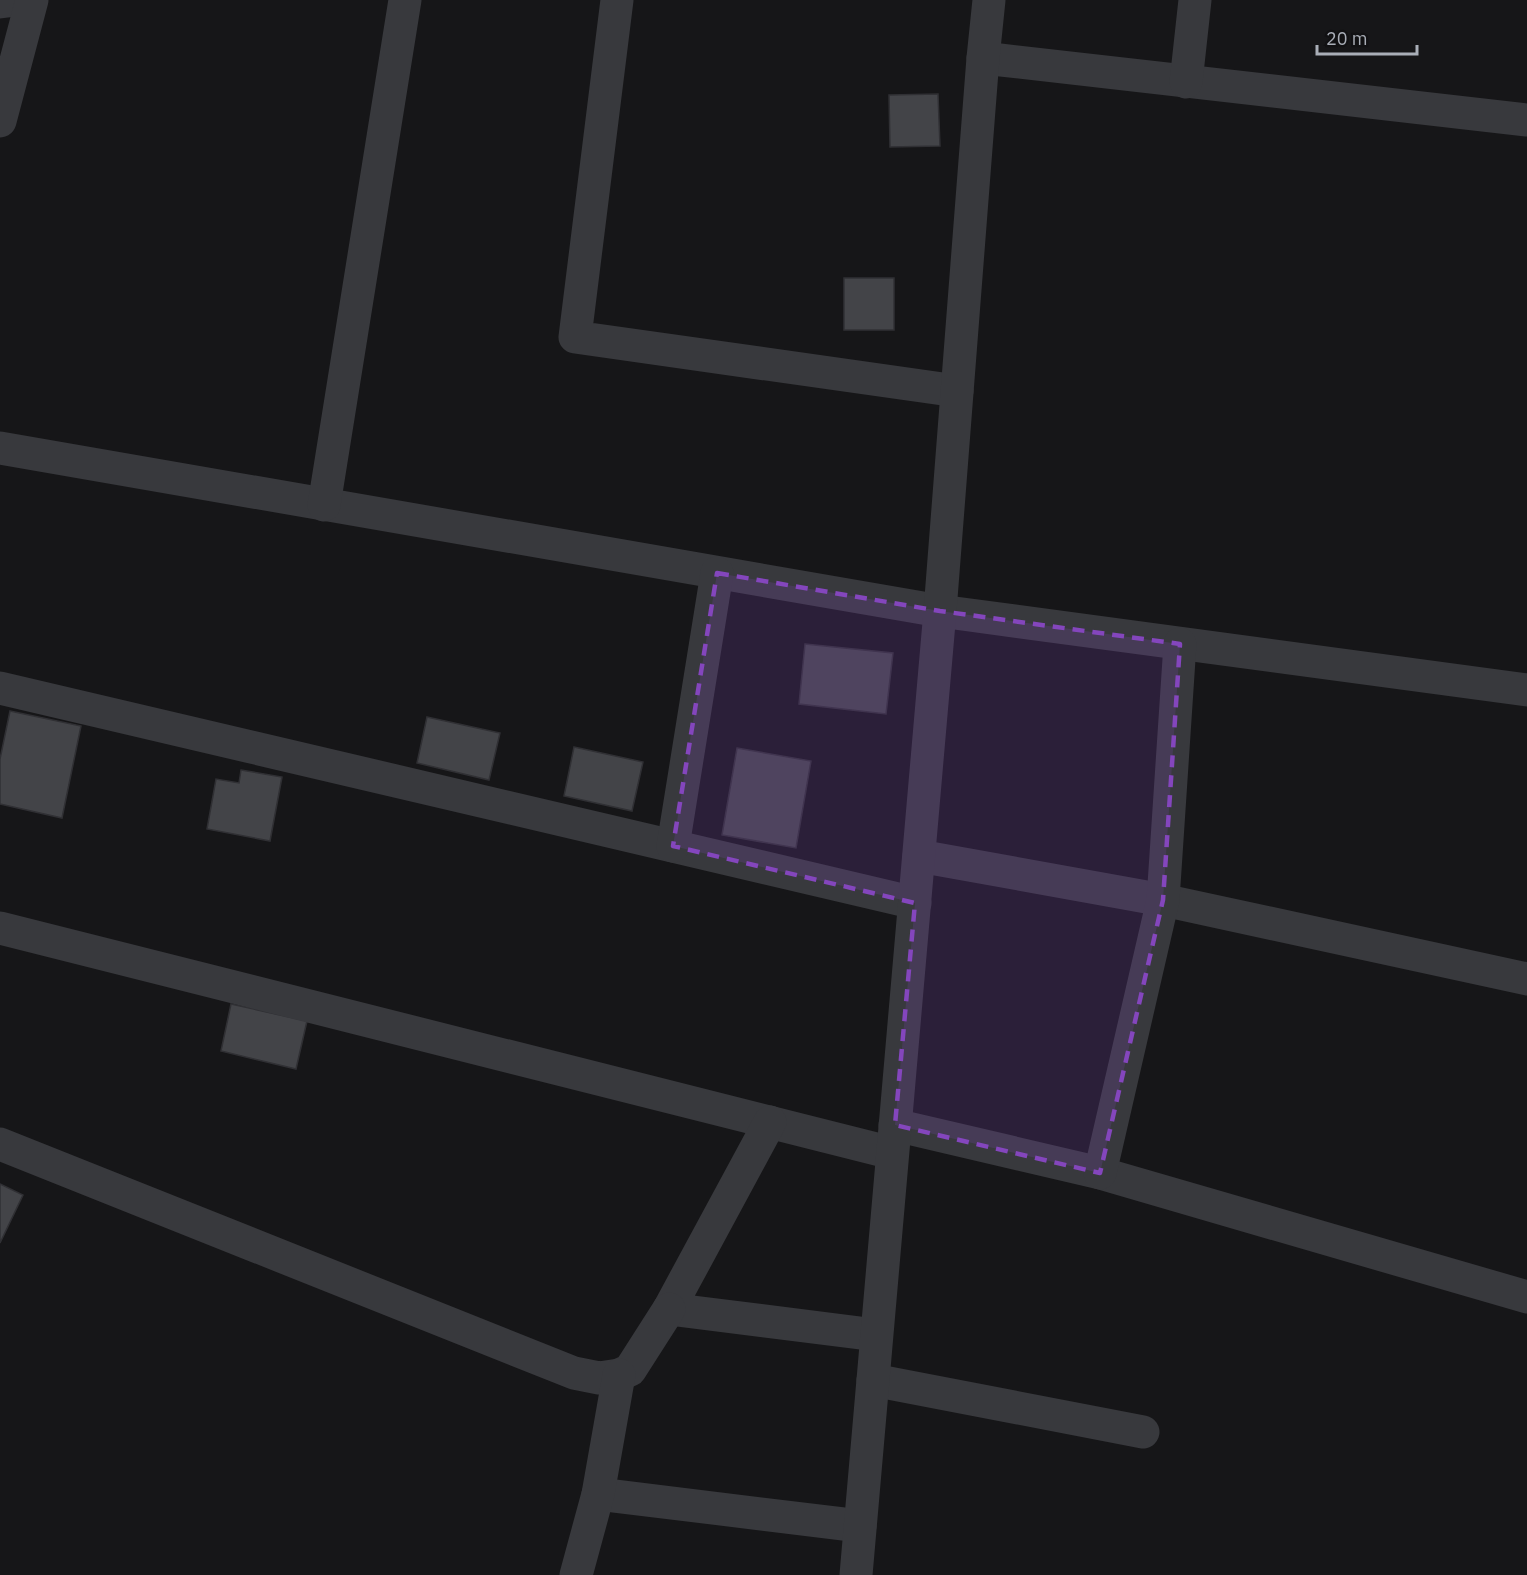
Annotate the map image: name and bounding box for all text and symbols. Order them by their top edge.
scale bar [1317,18,1418,56]
text: 20 m [1326,27,1368,50]

